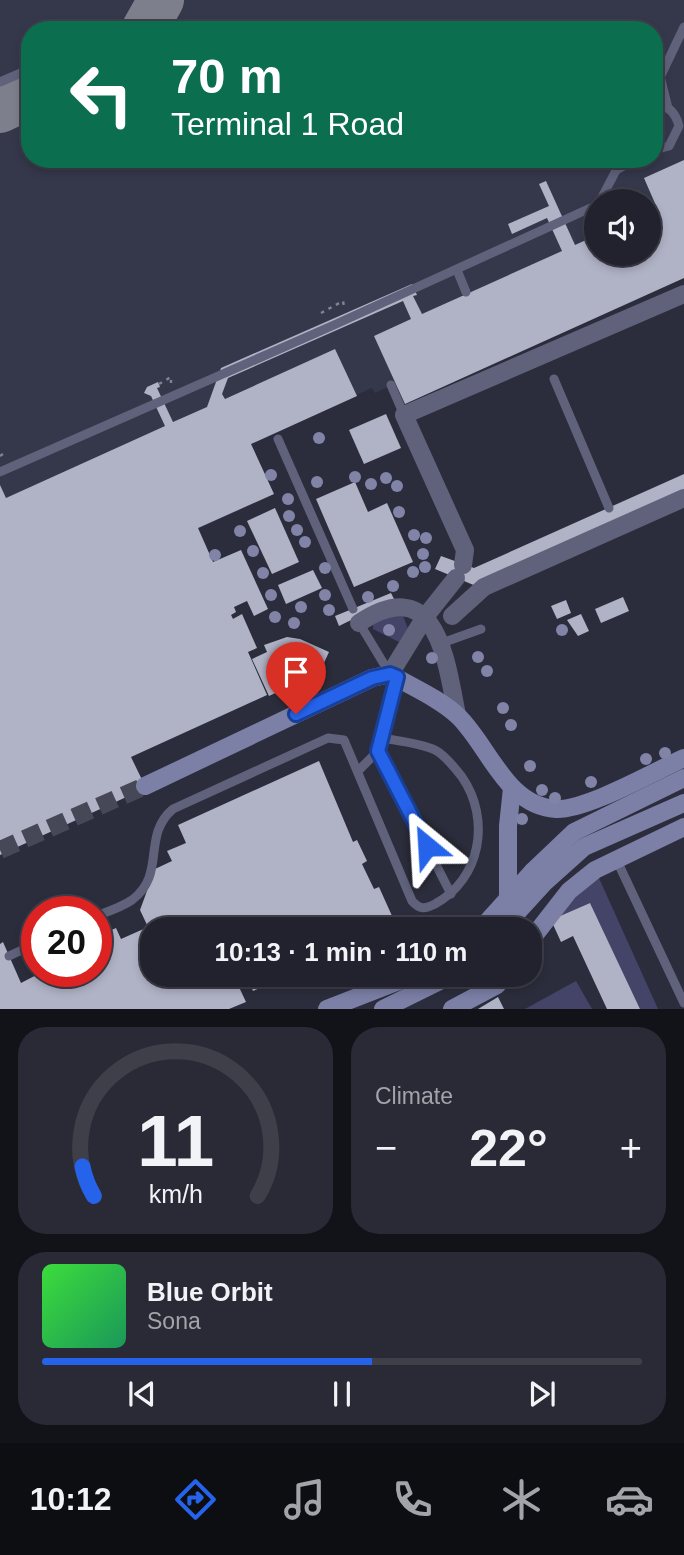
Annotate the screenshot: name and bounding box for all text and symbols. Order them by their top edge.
icon: left [56,49,147,140]
text: 70 m [171,49,283,103]
text: Terminal 1 Road [171,106,404,142]
map controls [584,189,661,266]
button: sound [584,189,661,266]
pin [266,642,326,714]
icon: arrive [277,653,315,691]
position arrow [390,809,464,883]
speed limit sign: 20 [21,896,112,987]
text: 10:13 · 1 min · 110 m [215,937,467,967]
text: Climate [375,1083,453,1109]
text: 11 [137,1101,214,1182]
text: 22° [469,1119,548,1177]
text: − [375,1127,397,1169]
text: + [620,1127,642,1169]
text: km/h [148,1180,203,1208]
text: Blue Orbit [147,1277,273,1307]
text: Sona [147,1308,201,1334]
icon: previous [123,1375,161,1413]
icon: pause [323,1375,361,1413]
icon: next [523,1375,561,1413]
icon: directions [171,1475,220,1524]
icon: music [280,1475,329,1524]
icon: phone [388,1475,437,1524]
icon: climate [497,1475,546,1524]
icon: car [605,1475,654,1524]
text: 10:12 [30,1481,112,1517]

